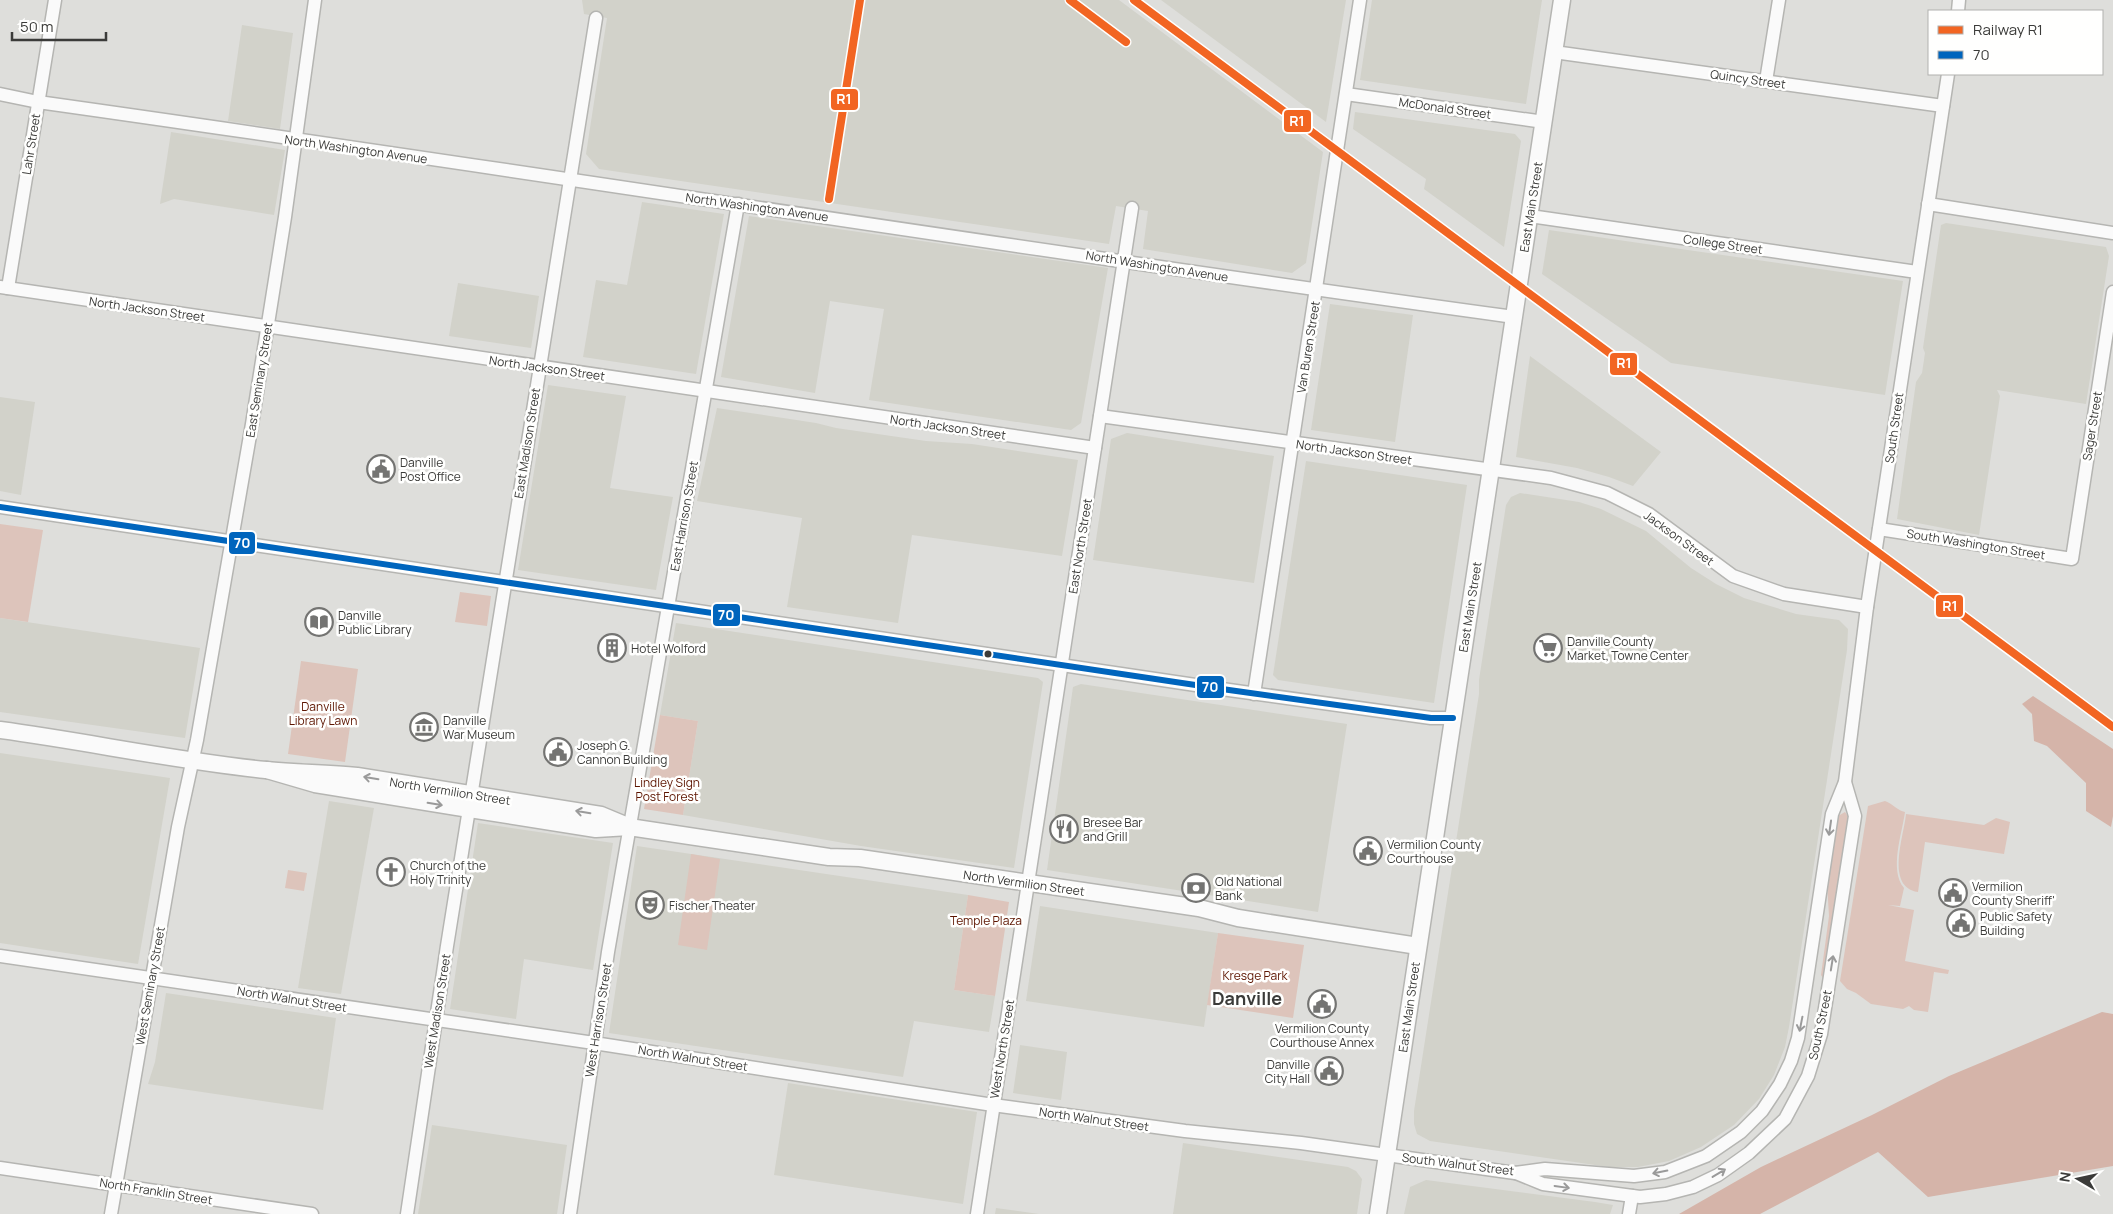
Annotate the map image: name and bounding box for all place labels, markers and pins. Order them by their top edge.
public building icon: Danville Post Office [366,454,396,484]
place label: Danville Post Office [400,454,461,485]
library icon: Danville Public Library [304,607,334,637]
place label: Danville Public Library [338,607,412,638]
building icon: Hotel Wolford [597,633,627,663]
supermarket icon: Danville County Market, Towne Center [1533,633,1563,663]
place label: Danville County Market, Towne Center [1567,633,1689,664]
place label: Hotel Wolford [631,640,706,657]
unlabelled marker [983,649,993,659]
museum icon: Danville War Museum [409,712,439,742]
place label: Danville War Museum [443,712,515,743]
public building icon: Joseph G. Cannon Building [543,737,573,767]
place label: Joseph G. Cannon Building [577,737,667,768]
restaurant icon: Bresee Bar and Grill [1049,814,1079,844]
place label: Bresee Bar and Grill [1083,814,1143,845]
public building icon: Vermilion County Courthouse [1353,836,1383,866]
place label: Vermilion County Courthouse [1387,836,1482,867]
church icon: Church of the Holy Trinity [376,857,406,887]
place label: Church of the Holy Trinity [410,857,486,888]
bank icon: Old National Bank [1181,873,1211,903]
place label: Old National Bank [1215,873,1282,904]
public building icon: Vermilion County Sheriff' [1938,878,1968,908]
place label: Vermilion County Sheriff' [1972,878,2055,909]
theatre icon: Fischer Theater [635,890,665,920]
place label: Fischer Theater [669,897,756,914]
public building icon: Public Safety Building [1946,908,1976,938]
place label: Public Safety Building [1980,908,2053,939]
public building icon: Vermilion County Courthouse Annex [1307,989,1337,1019]
place label: Vermilion County Courthouse Annex [1270,1020,1375,1051]
place label: Danville City Hall [1265,1056,1310,1087]
public building icon: Danville City Hall [1314,1056,1344,1086]

